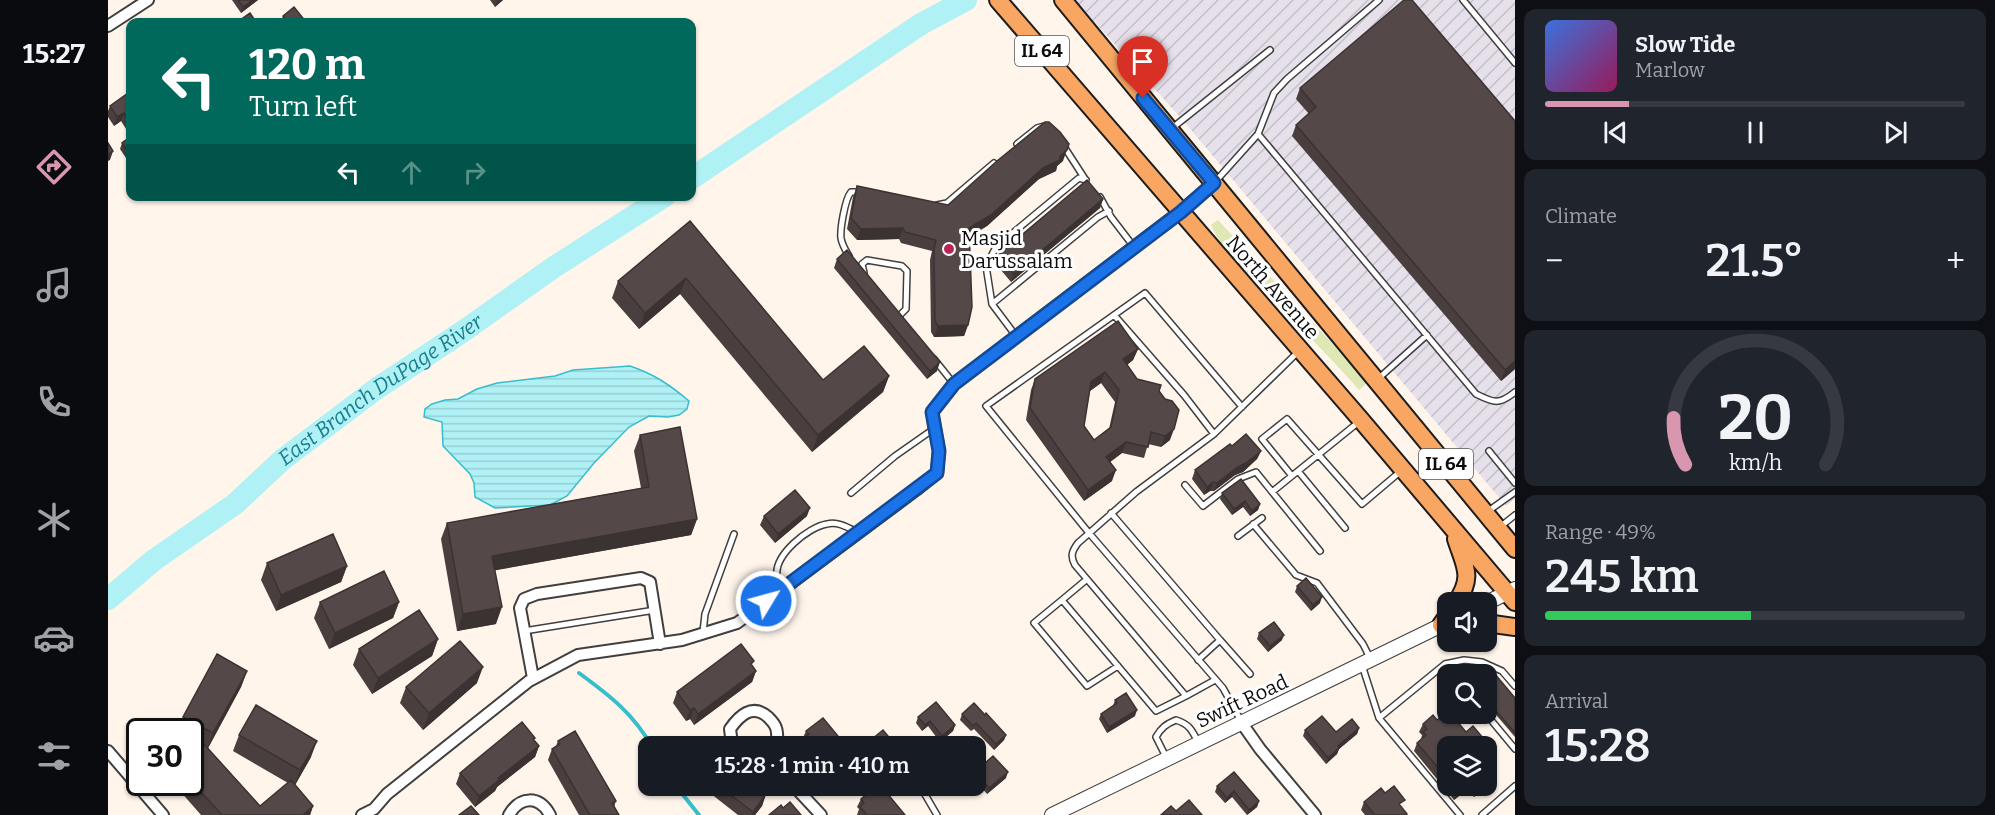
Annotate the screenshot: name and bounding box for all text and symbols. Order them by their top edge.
text: Slow Tide [1635,31,1735,58]
road number: IL 64 [1015,36,1069,66]
pin [1117,36,1168,98]
text: 15:27 [23,38,85,70]
text: 120 m [249,40,365,90]
icon: left [150,42,228,120]
icon: arrive [1126,45,1159,78]
text: Marlow [1635,58,1705,82]
text: Turn left [249,91,357,123]
icon: previous [1599,116,1632,149]
icon: pause [1739,116,1772,149]
icon: next [1879,116,1912,149]
icon: directions [33,146,75,188]
icon: left [332,156,365,189]
icon: ahead [395,156,428,189]
icon: right [458,156,491,189]
text: Climate [1545,204,1617,228]
place label: Masjid Darussalam [961,226,1073,273]
street label: North Avenue [1221,230,1325,344]
text: 21.5° [1706,234,1804,288]
text: − [1545,241,1563,281]
text: + [1946,241,1965,281]
marker: Masjid Darussalam [942,242,956,256]
icon: music [33,264,75,306]
water label: East Branch DuPage River [273,308,489,471]
icon: phone [33,381,75,423]
text: 20 [1718,381,1792,456]
road number: IL 64 [1419,449,1473,479]
text: km/h [1728,450,1782,476]
icon: climate [33,499,75,541]
text: Range · 49% [1545,520,1656,544]
text: 245 km [1545,550,1699,604]
position arrow [734,569,798,633]
map controls [1437,592,1497,796]
button: sound [1437,592,1497,652]
icon: car [33,617,75,659]
button: search [1437,664,1497,724]
street label: Swift Road [1192,669,1292,733]
text: Arrival [1545,689,1608,713]
speed limit sign: 30 [126,718,204,796]
text: 15:28 [1545,719,1651,773]
icon: filters [33,735,75,777]
button: layers [1437,736,1497,796]
text: 15:28 · 1 min · 410 m [714,752,910,779]

